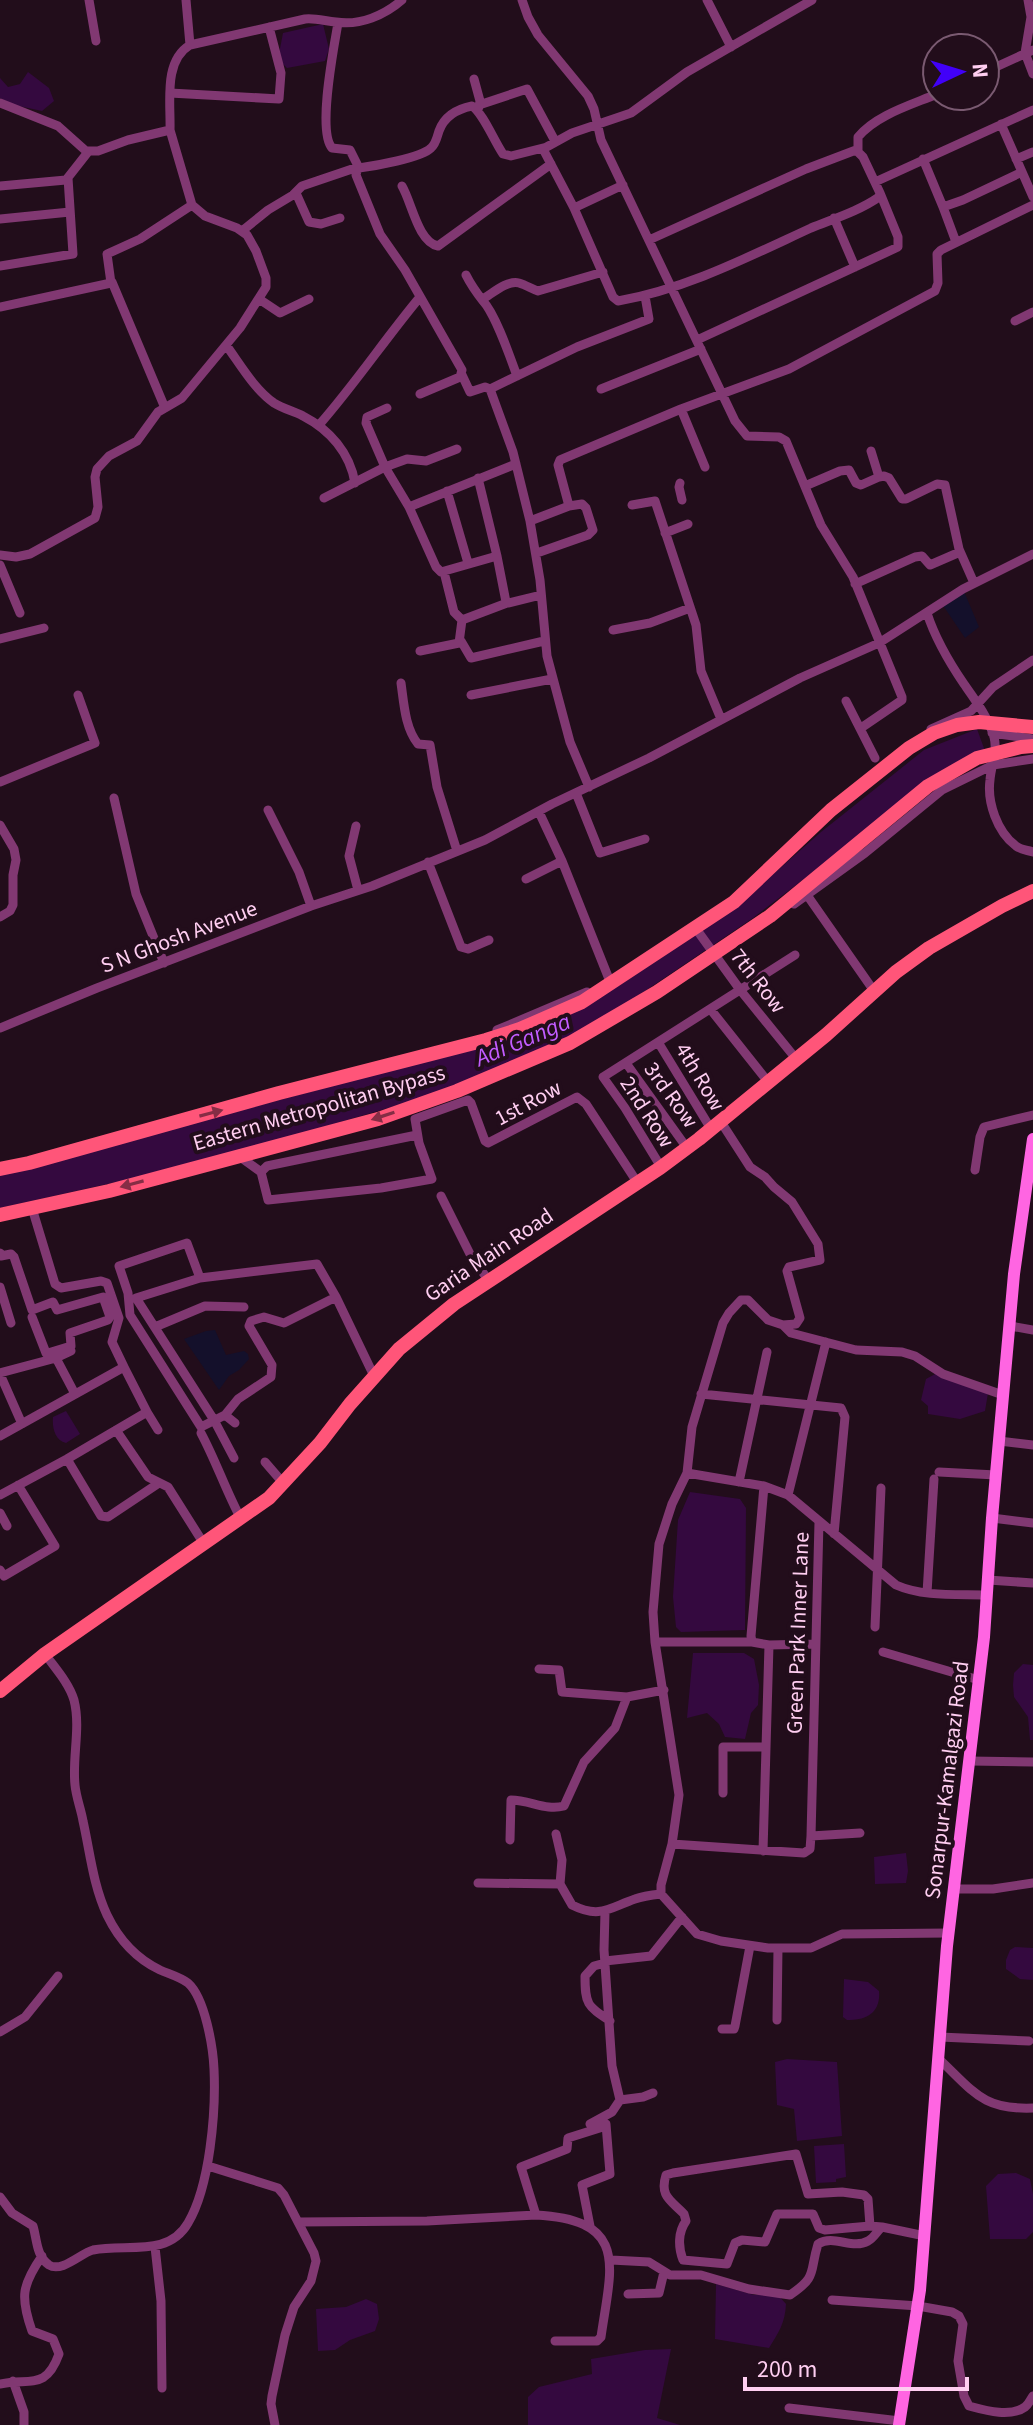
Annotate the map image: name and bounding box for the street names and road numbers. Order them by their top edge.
street label: S N Ghosh Avenue [96,892,262,982]
street label: 7th Row [722,942,794,1020]
street label: 4th Row [667,1037,733,1117]
street label: 3rd Row [636,1055,706,1135]
street label: Eastern Metropolitan Bypass [189,1057,449,1159]
street label: 2nd Row [612,1070,682,1154]
street label: 1st Row [489,1072,567,1134]
street label: Garia Main Road [418,1200,560,1310]
street label: Green Park Inner Lane [778,1531,818,1735]
street label: Sonarpur-Kamalgazi Road [917,1659,977,1901]

